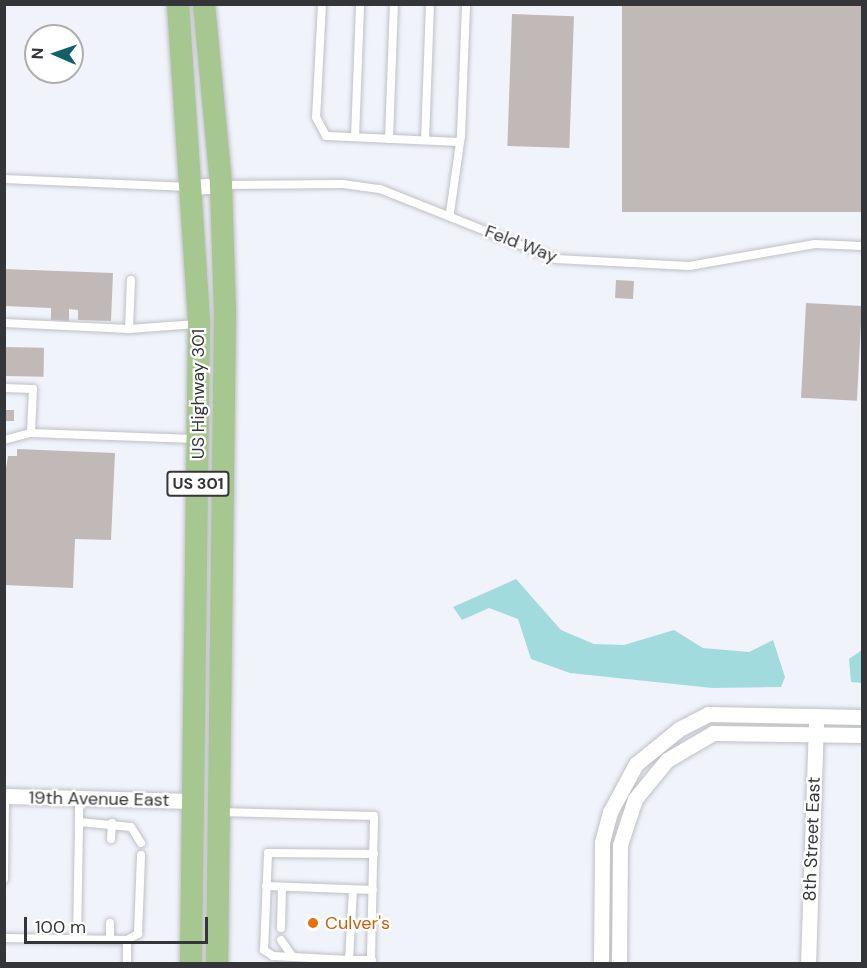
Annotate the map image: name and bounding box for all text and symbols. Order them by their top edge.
north arrow [24,24,84,84]
text: N [27,47,48,60]
street label: Feld Way [482,220,560,268]
street label: US Highway 301 [187,329,209,459]
road number: US 301 [165,471,231,497]
street label: 8th Street East [799,776,825,902]
street label: 19th Avenue East [28,787,170,811]
scale bar [27,905,212,943]
place label: Culver's [325,912,390,934]
text: 100 m [35,915,86,939]
marker: Culver's [306,916,320,930]

